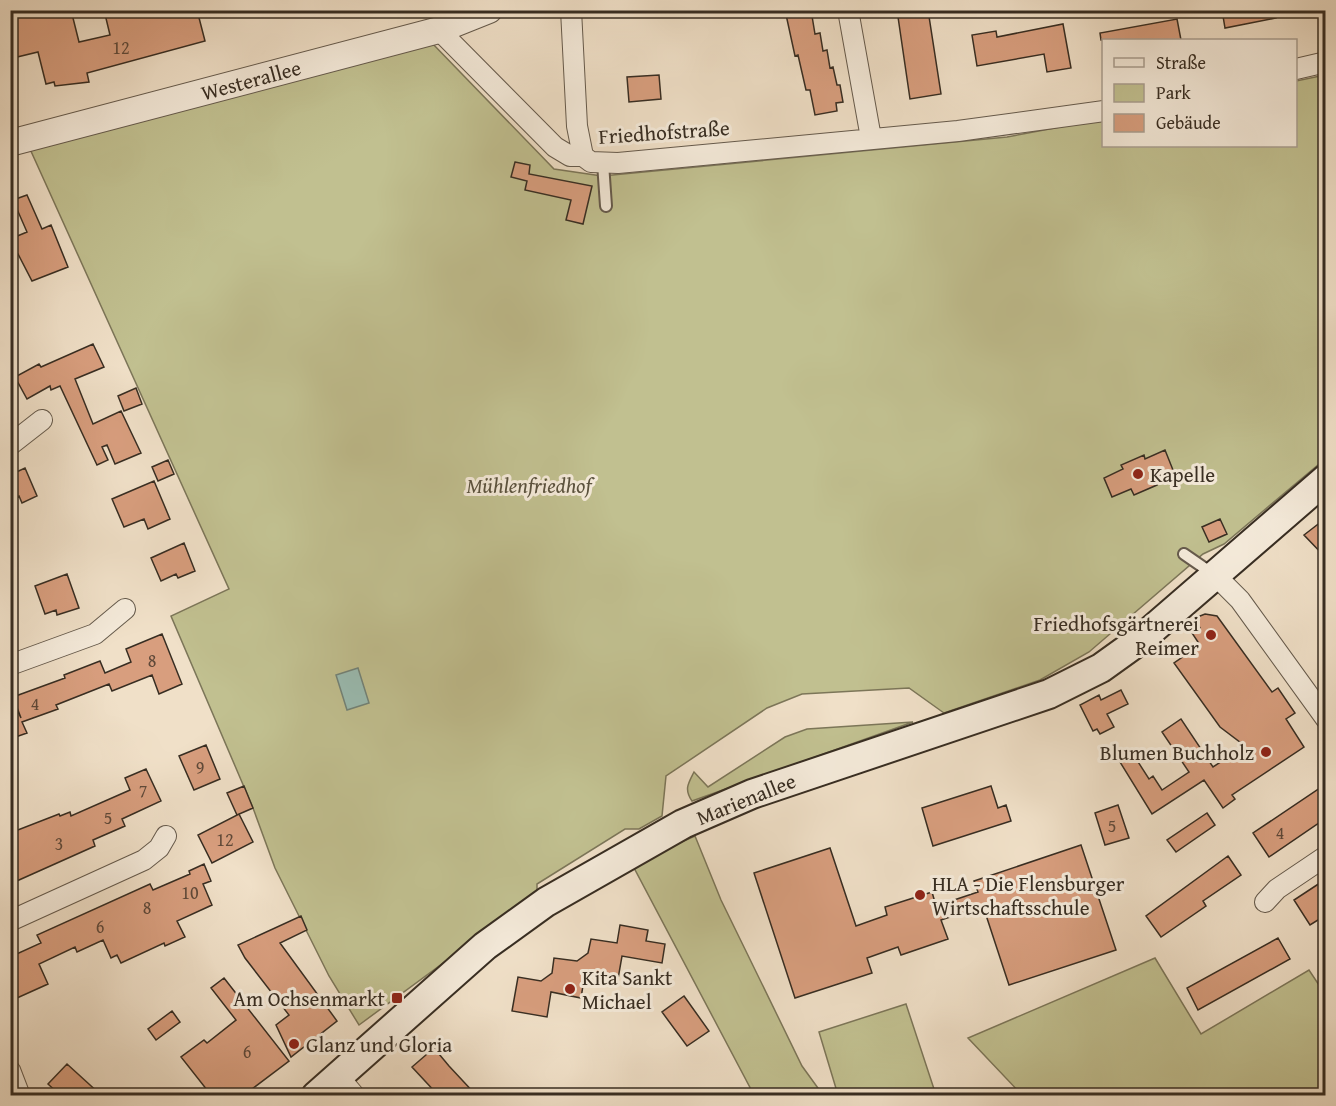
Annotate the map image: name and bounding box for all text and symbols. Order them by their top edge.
house number: 12 [112,34,130,61]
legend [1102,39,1297,147]
text: Straße [1156,49,1206,76]
street label: Westerallee [198,52,305,108]
text: Park [1156,79,1192,106]
text: Gebäude [1156,109,1221,136]
street label: Friedhofstraße [597,112,731,152]
place label: Kapelle [1150,459,1215,490]
marker: Kapelle [1131,467,1145,481]
park label: Mühlenfriedhof [467,470,595,501]
place label: Friedhofsgärtnerei Reimer [1033,608,1199,663]
marker: Friedhofsgärtnerei Reimer [1204,628,1218,642]
house number: 8 [148,647,156,674]
house number: 4 [31,690,39,717]
place label: Blumen Buchholz [1100,737,1254,768]
marker: Blumen Buchholz [1259,745,1273,759]
house number: 9 [196,754,204,781]
street label: Marienallee [692,765,801,833]
house number: 7 [139,777,147,804]
house number: 5 [104,804,112,831]
house number: 5 [1108,812,1116,839]
house number: 4 [1276,819,1284,846]
house number: 12 [216,826,234,853]
house number: 3 [55,830,63,857]
place label: HLA - Die Flensburger Wirtschaftsschule [932,868,1125,923]
house number: 10 [181,879,199,906]
marker: HLA - Die Flensburger Wirtschaftsschule [913,888,927,902]
house number: 8 [143,894,151,921]
house number: 6 [96,913,104,940]
place label: Kita Sankt Michael [582,962,673,1017]
marker: Kita Sankt Michael [563,982,577,996]
place label: Am Ochsenmarkt [233,983,386,1014]
marker: Am Ochsenmarkt [390,991,404,1005]
place label: Glanz und Gloria [306,1029,452,1060]
marker: Glanz und Gloria [287,1037,301,1051]
house number: 6 [243,1038,251,1065]

